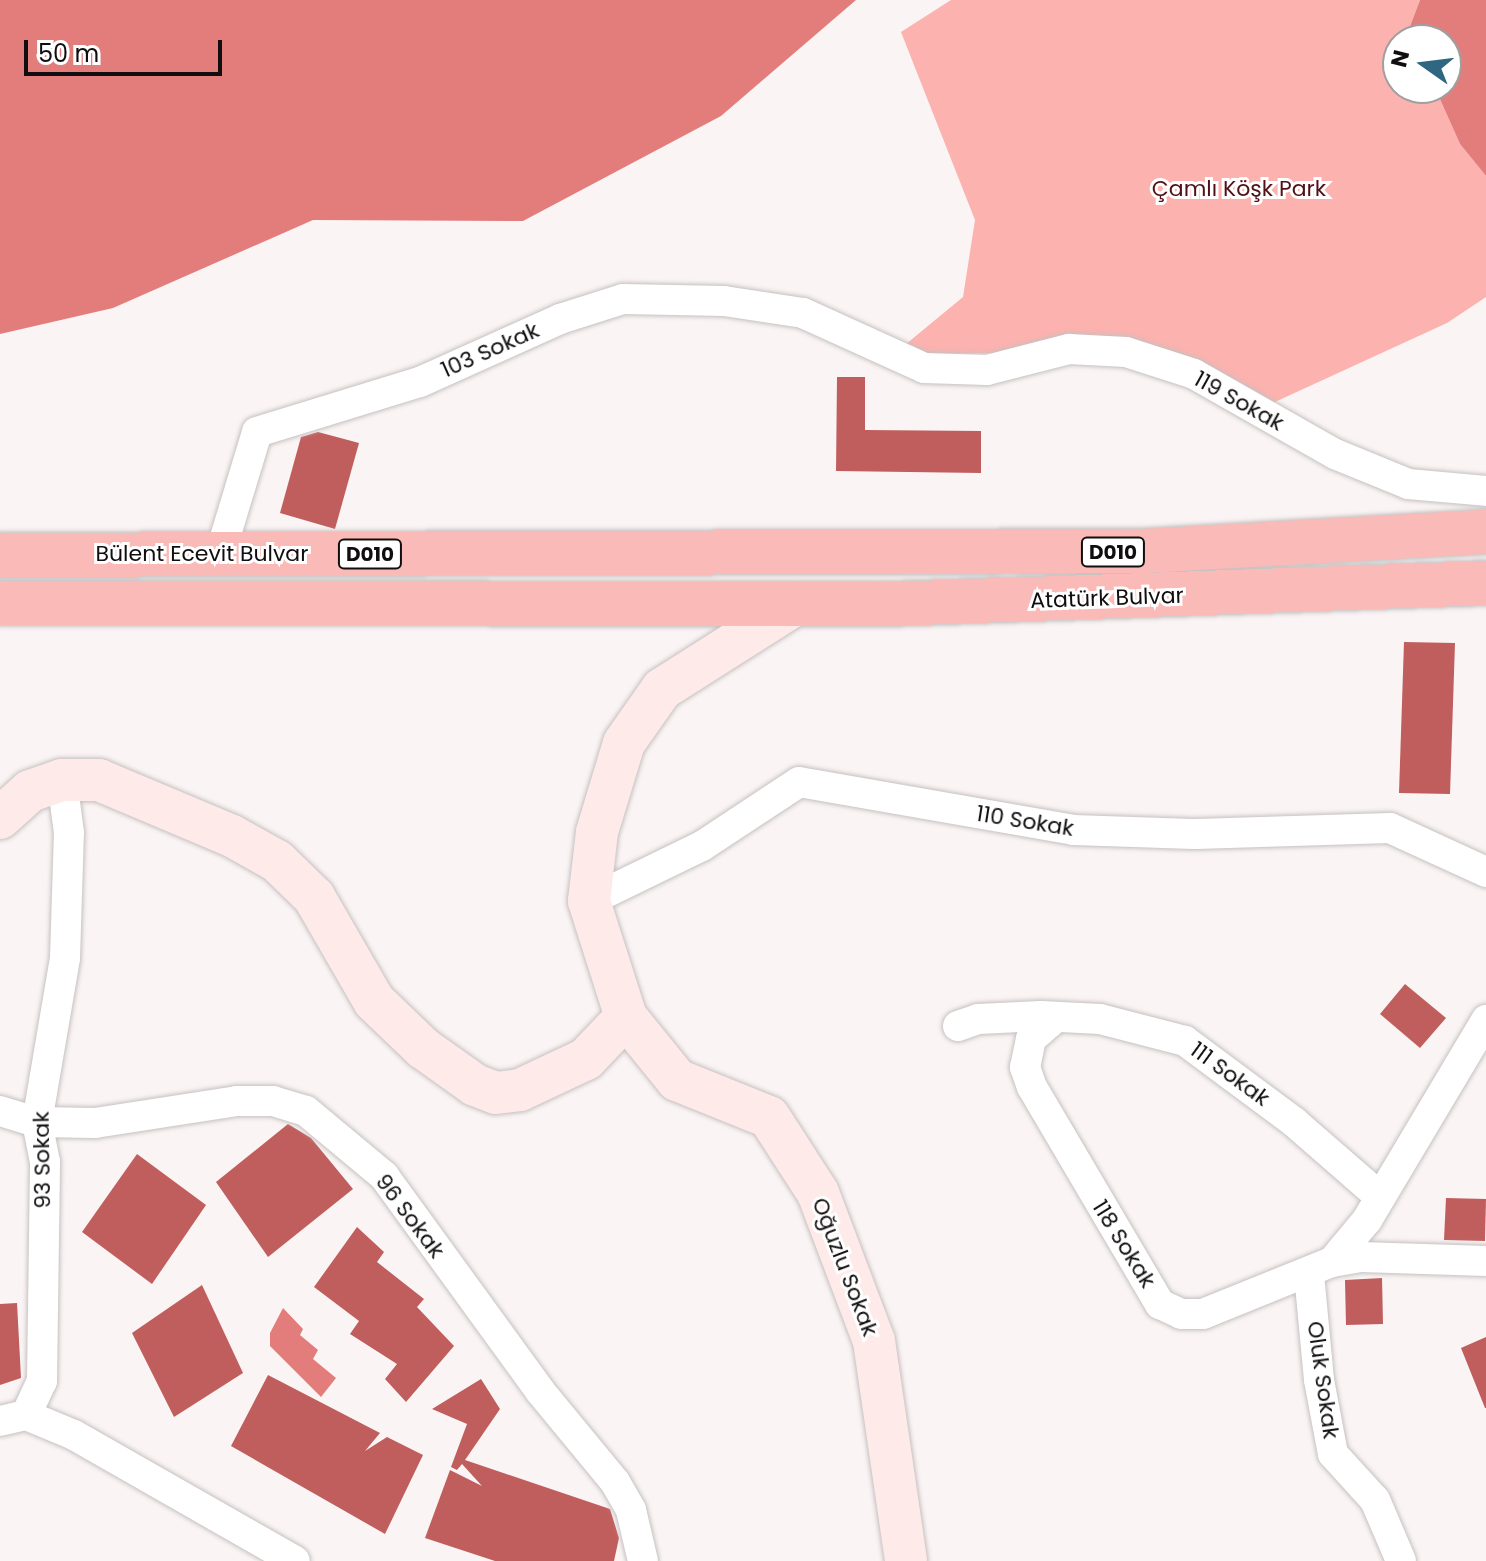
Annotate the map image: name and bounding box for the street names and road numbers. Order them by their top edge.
street label: 103 Sokak [437,317,543,383]
street label: 119 Sokak [1190,366,1288,436]
road number: D010 [1079,536,1147,568]
road number: D010 [336,538,404,570]
street label: Bülent Ecevit Bulvar [96,541,308,567]
street label: Atatürk Bulvar [1030,582,1184,614]
street label: 110 Sokak [974,800,1076,842]
street label: 111 Sokak [1185,1036,1275,1112]
street label: 93 Sokak [28,1111,56,1209]
street label: 96 Sokak [370,1169,450,1263]
street label: Oğuzlu Sokak [806,1194,884,1340]
street label: 118 Sokak [1087,1195,1161,1293]
street label: Oluk Sokak [1302,1319,1344,1441]

